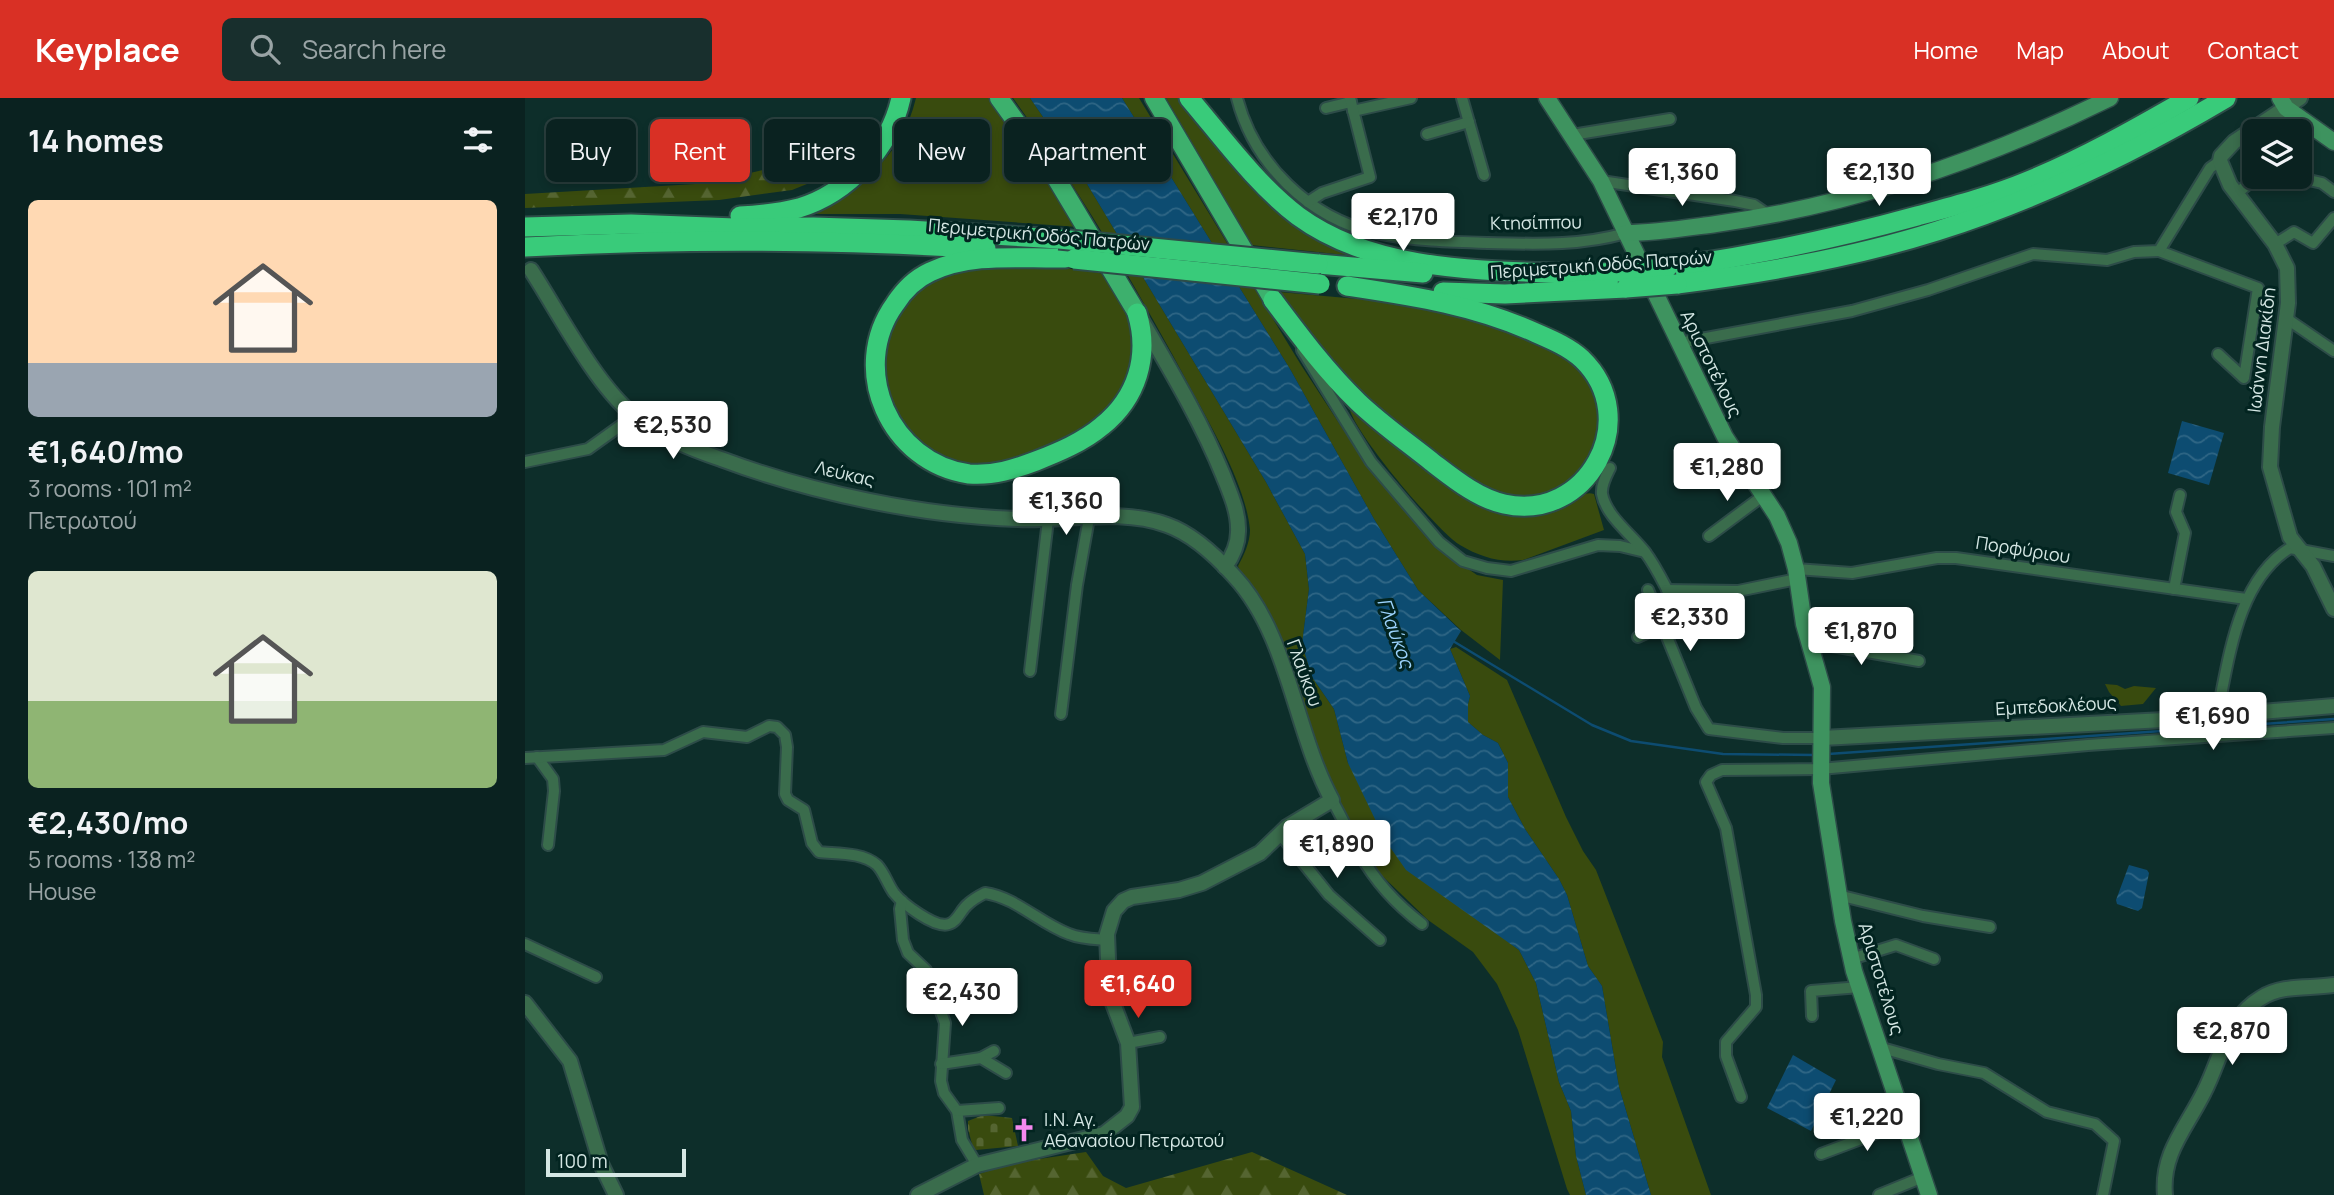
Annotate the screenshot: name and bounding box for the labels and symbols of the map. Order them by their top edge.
pin: €1,360 [1625,148,1739,208]
pin: €2,130 [1822,148,1936,208]
pin: €2,170 [1346,194,1460,253]
street label: Κτησίππου [1490,209,1582,235]
street label: Περιμετρική Οδός Πατρών [927,212,1151,256]
street label: Περιμετρική Οδός Πατρών [1489,244,1713,284]
street label: Ιωάννη Διακίδη [2241,286,2281,414]
street label: Αριστοτέλους [1676,306,1748,421]
pin: €2,530 [616,402,730,461]
pin: €1,280 [1670,444,1784,503]
street label: Λεύκας [813,455,877,491]
pin: €1,360 [1009,478,1123,537]
street label: Πορφύριου [1974,530,2072,568]
water label: Γλαύκος [1371,594,1421,673]
pin: €2,330 [1633,594,1747,653]
pin: €1,870 [1804,608,1918,667]
street label: Γλαύκου [1282,636,1328,710]
street label: Εμπεδοκλέους [1995,690,2117,720]
pin: €1,690 [2156,692,2270,752]
pin: €1,890 [1280,820,1394,880]
street label: Αριστοτέλους [1853,920,1910,1038]
pin: €1,640 [1081,960,1195,1020]
pin: €2,430 [905,968,1019,1028]
pin: €2,870 [2175,1007,2289,1067]
pin: €1,220 [1810,1094,1924,1153]
place label: Ι.Ν. Αγ. Αθανασίου Πετρωτού [1044,1107,1224,1152]
church icon: Ι.Ν. Αγ. Αθανασίου Πετρωτού [1010,1116,1038,1144]
scale bar [546,1146,686,1178]

